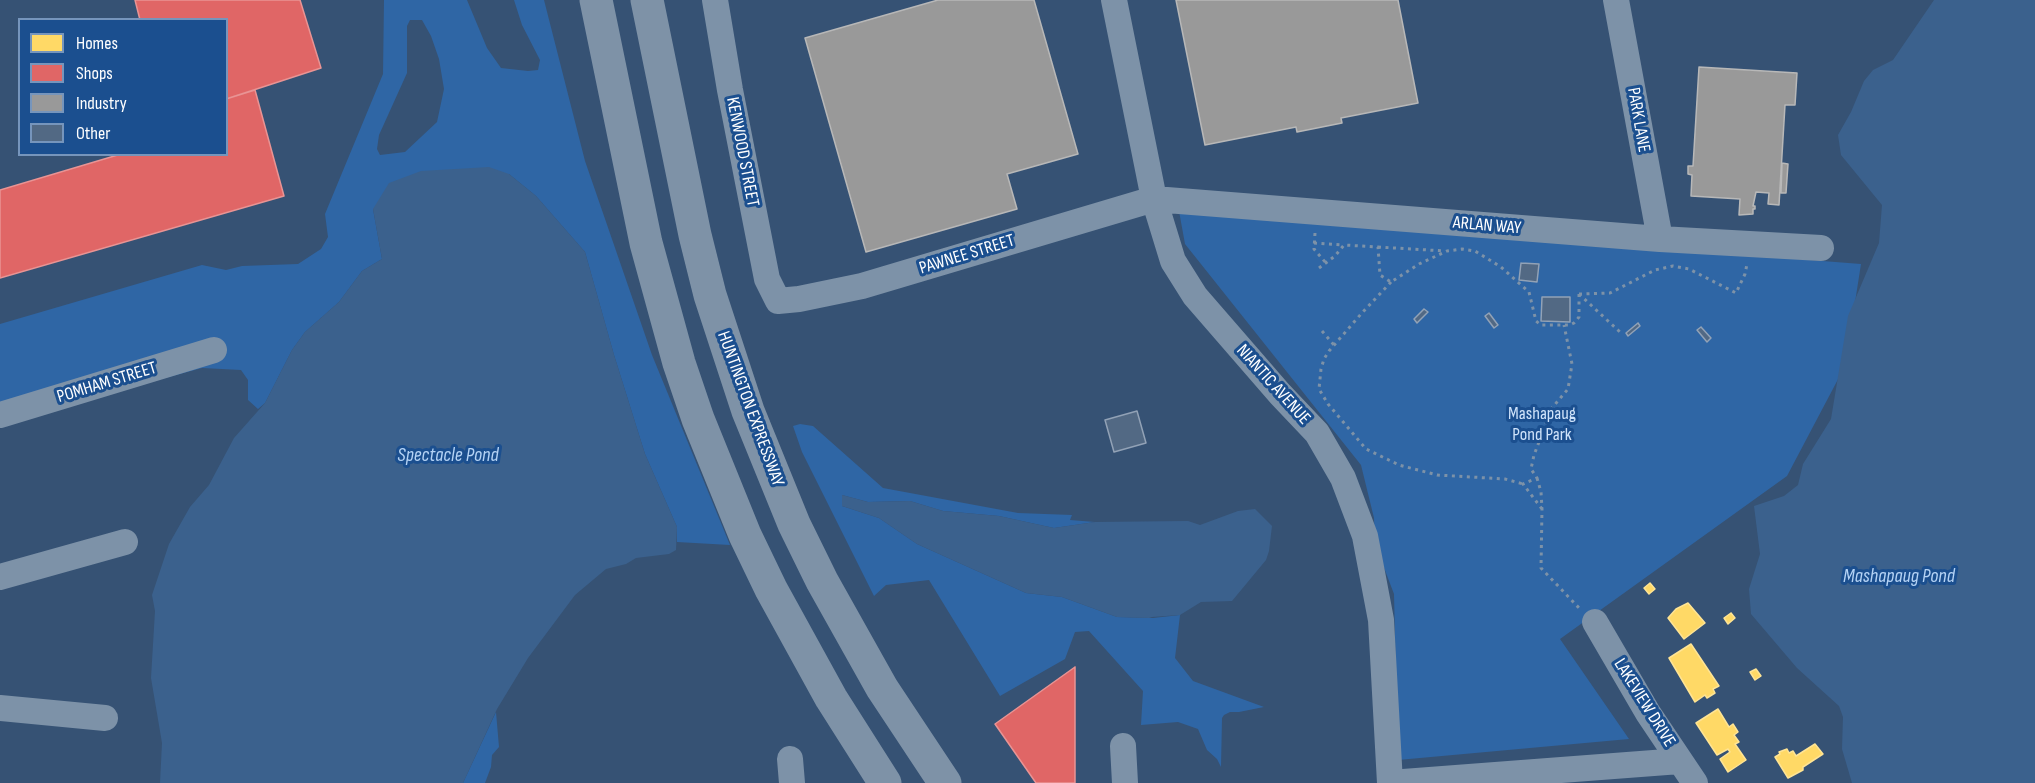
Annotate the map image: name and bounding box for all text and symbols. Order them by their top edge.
legend [18,18,228,156]
text: Homes [76,33,118,54]
text: Shops [76,63,113,84]
street label: PARK LANE [1622,86,1654,154]
text: Industry [76,93,127,114]
street label: KENWOOD STREET [721,95,763,209]
text: Other [76,123,110,144]
street label: ARLAN WAY [1452,212,1522,240]
street label: PAWNEE STREET [917,230,1017,280]
street label: HUNTINGTON EXPRESSWAY [712,329,788,489]
street label: NIANTIC AVENUE [1231,340,1315,430]
street label: POMHAM STREET [55,358,159,408]
park label: Mashapaug Pond Park [1508,403,1576,446]
water label: Spectacle Pond [397,444,499,468]
water label: Mashapaug Pond [1843,565,1955,589]
street label: LAKEVIEW DRIVE [1608,655,1680,751]

